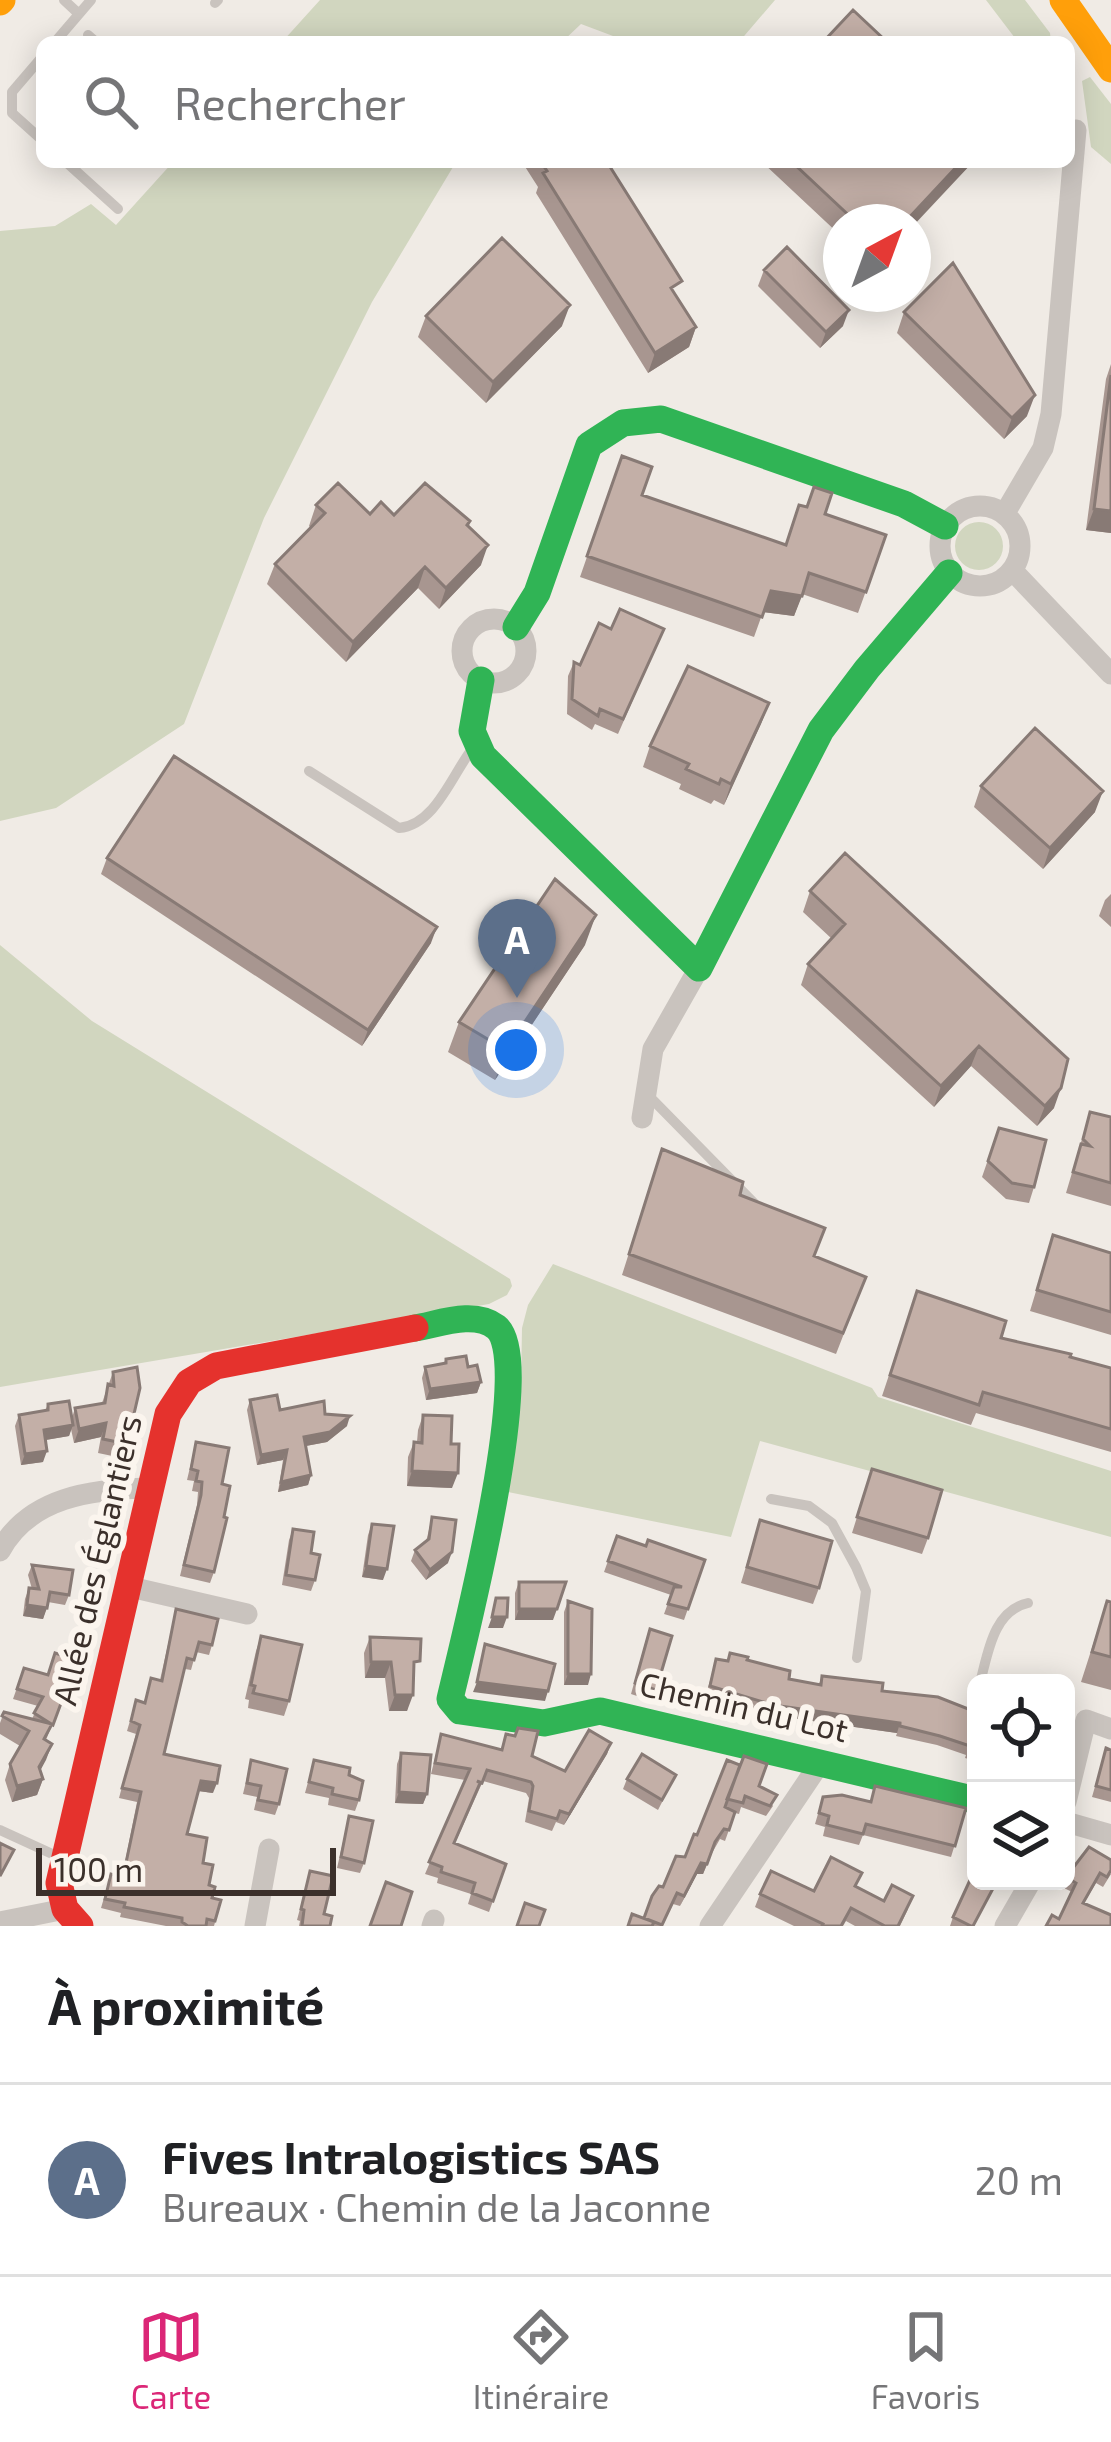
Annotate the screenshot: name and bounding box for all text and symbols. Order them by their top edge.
search box [36,36,1075,168]
icon: search [78,69,144,135]
text: Rechercher [174,75,406,129]
north arrow [823,204,931,312]
pin: A [478,899,556,998]
your location [486,1020,546,1080]
street label: Allée des Églantiers [43,1411,149,1709]
street label: Chemin du Lot [636,1663,852,1749]
map controls [967,1674,1075,1890]
button: locate [967,1674,1075,1782]
button: layers [967,1782,1075,1890]
scale bar [36,1842,336,1895]
text: 100 m [54,1849,143,1889]
text: À proximité [48,1974,324,2035]
text: Fives Intralogistics SAS [162,2129,660,2183]
text: A [74,2156,100,2203]
text: 20 m [975,2156,1063,2203]
text: Bureaux · Chemin de la Jaconne [162,2183,711,2230]
tab: Carte [131,2304,211,2416]
tab: Itinéraire [473,2304,609,2416]
tab: Favoris [871,2304,980,2416]

